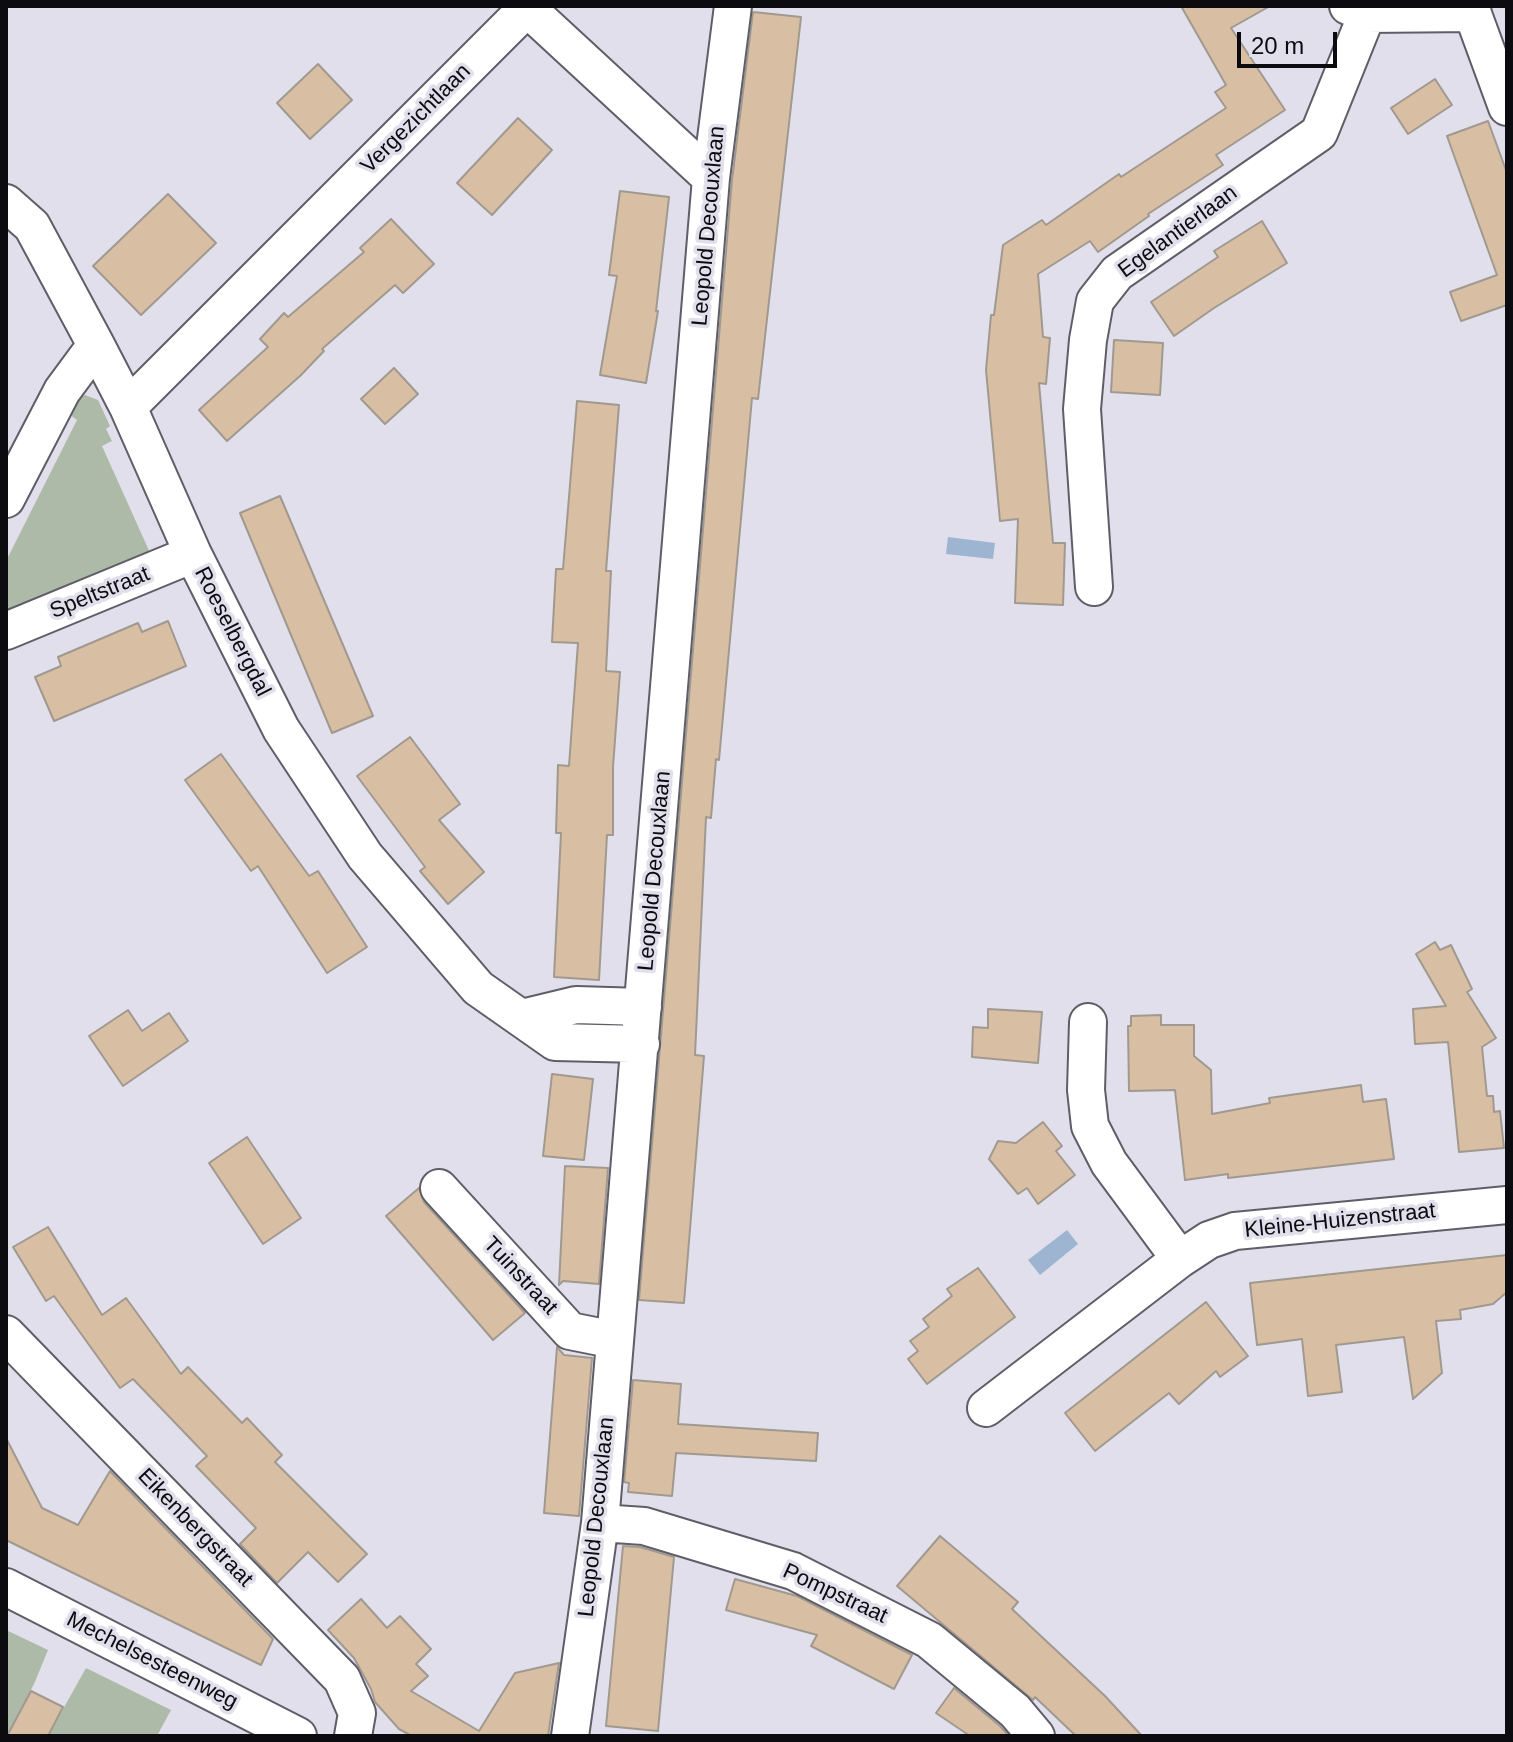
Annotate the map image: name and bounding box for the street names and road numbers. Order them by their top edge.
street label: Vergezichtlaan [356,59,476,179]
street label: Leopold Decouxlaan [687,125,731,327]
street label: Egelantierlaan [1113,180,1243,284]
street label: Speltstraat [46,561,154,625]
street label: Roeselbergdal [188,563,276,701]
street label: Leopold Decouxlaan [633,770,677,972]
street label: Kleine-Huizenstraat [1243,1198,1437,1244]
street label: Tuinstraat [477,1232,563,1320]
street label: Leopold Decouxlaan [573,1416,621,1618]
street label: Eikenbergstraat [132,1463,258,1593]
street label: Pompstraat [778,1558,892,1630]
street label: Mechelsesteenweg [62,1606,242,1716]

